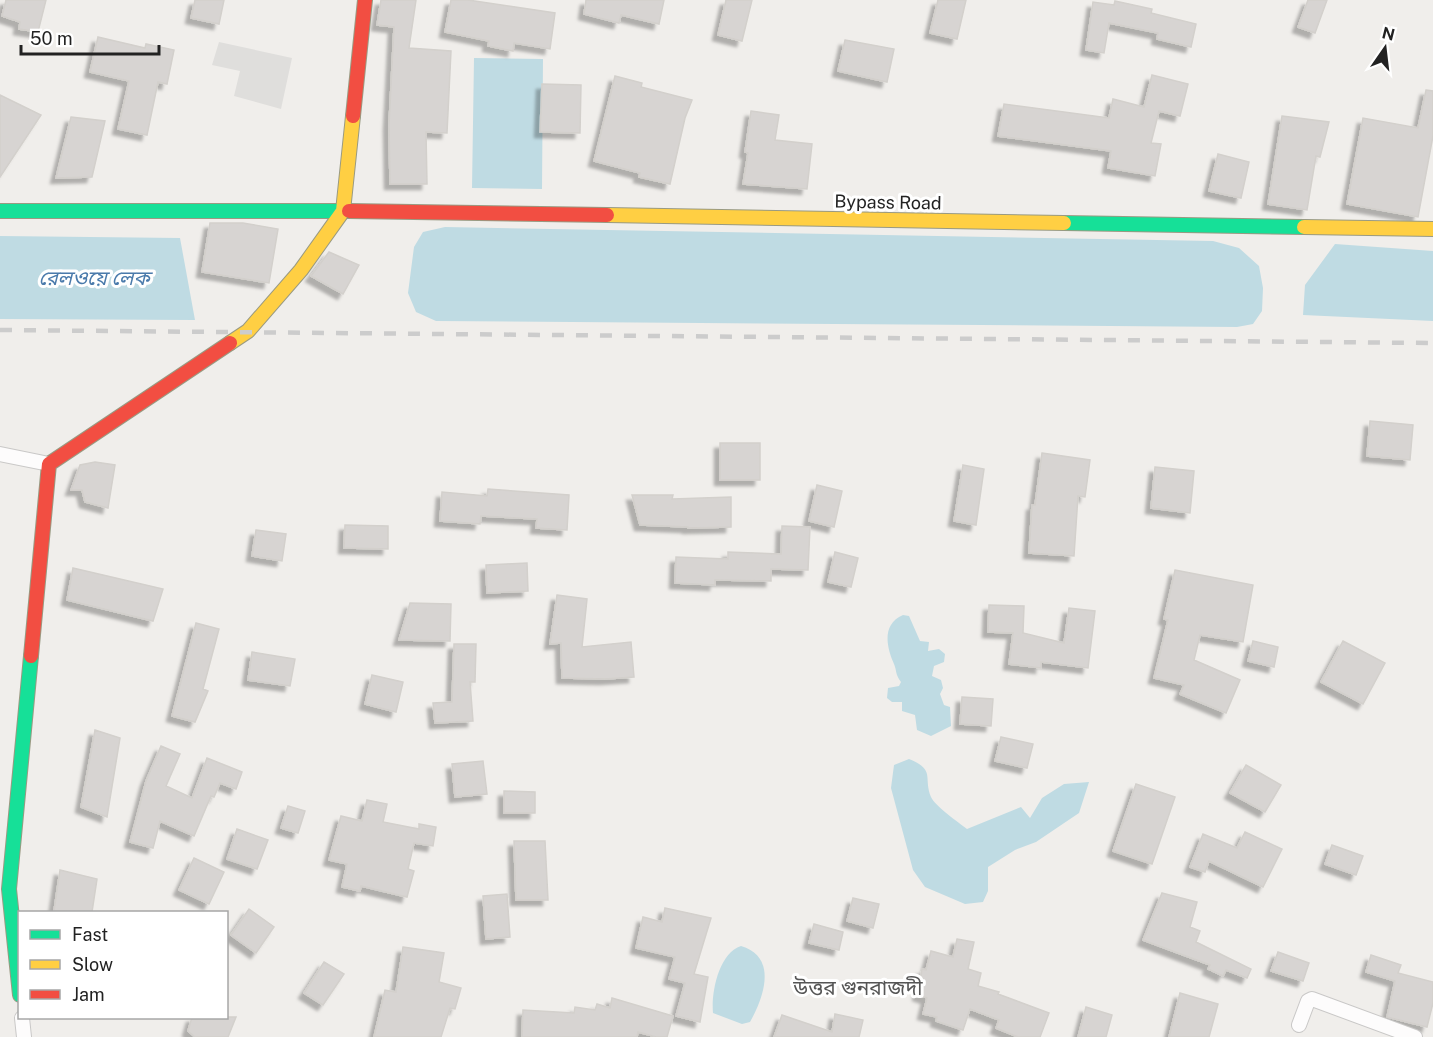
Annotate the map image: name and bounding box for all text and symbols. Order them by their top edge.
scale bar [21,18,159,56]
north arrow [1355,18,1415,78]
text: N [1380,23,1397,45]
text: 50 m [30,28,73,49]
street label: Bypass Road [834,191,942,213]
water label: রেলওয়ে লেক [38,266,153,290]
legend [18,911,228,1019]
text: Fast [72,924,108,945]
text: Slow [72,954,113,975]
district label: উত্তর গুনরাজদী [792,975,923,1000]
text: Jam [72,984,105,1005]

